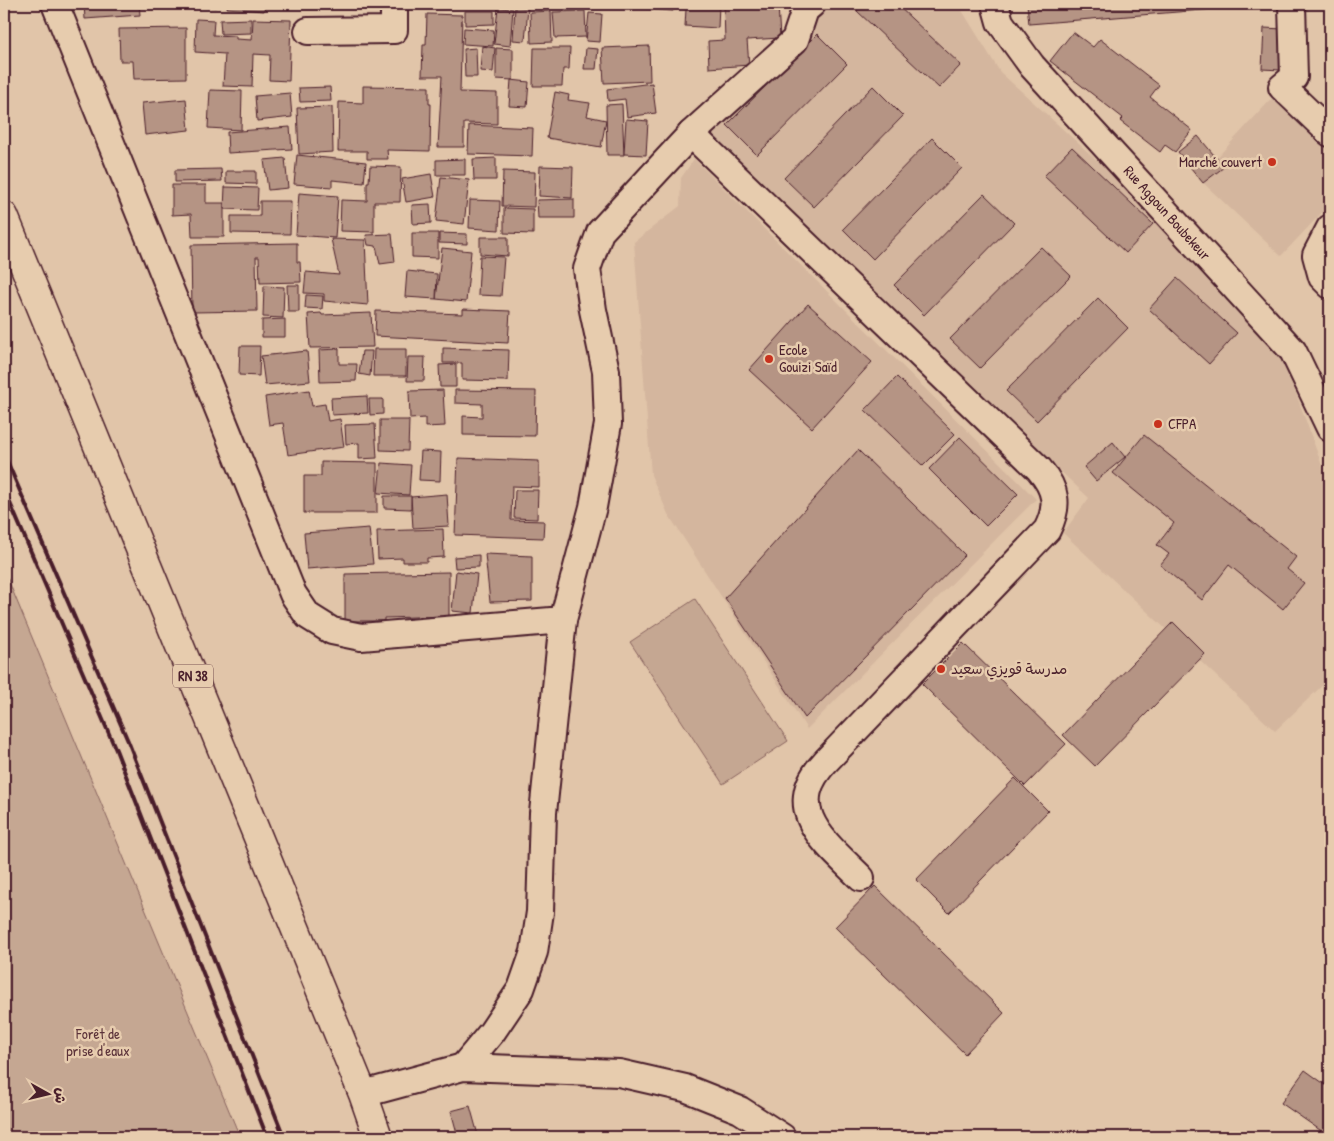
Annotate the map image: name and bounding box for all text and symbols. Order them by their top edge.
place label: Marché couvert [1179,151,1263,172]
marker: Marché couvert [1266,156,1278,168]
street label: Rue Aggoun Boubekeur [1119,161,1216,265]
place label: Ecole Gouizi Saïd [779,339,837,377]
marker: Ecole Gouizi Saïd [763,353,775,365]
place label: CFPA [1168,413,1197,434]
marker: CFPA [1152,418,1164,430]
place label: مدرسة قويزي سعيد [951,658,1067,680]
marker: مدرسة قويزي سعيد [935,663,947,675]
road number: RN 38 [173,664,213,688]
park label: Forêt de prise d'eaux [66,1023,130,1061]
north arrow [22,1068,72,1118]
text: ش [51,1087,72,1105]

